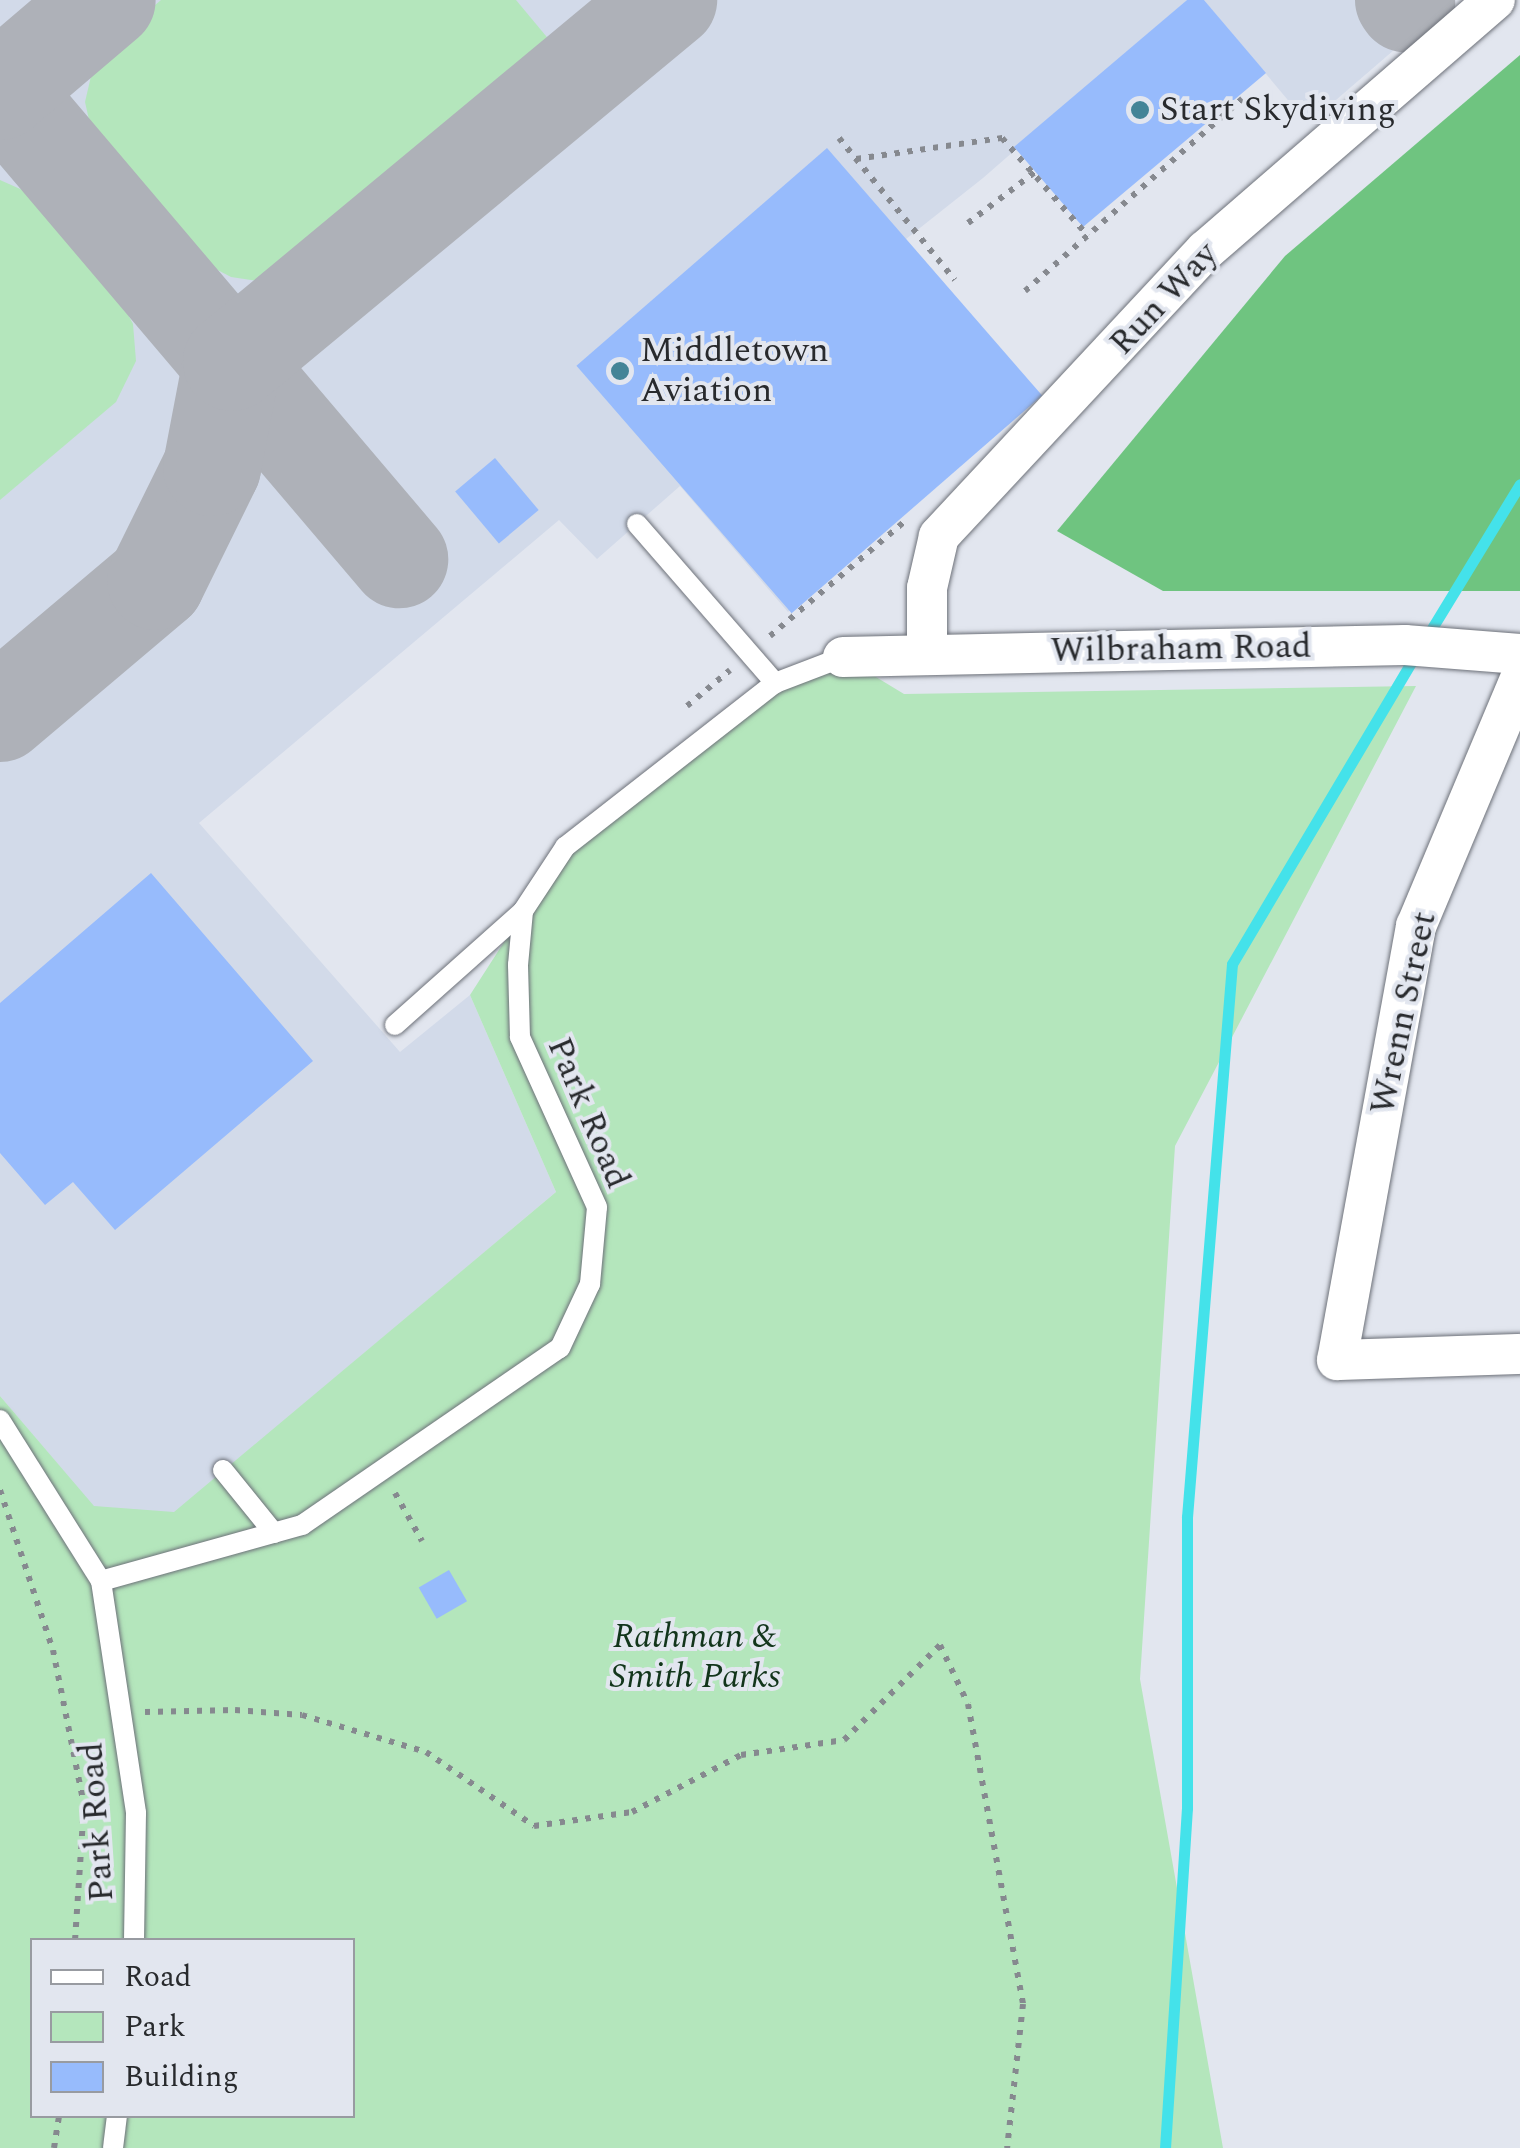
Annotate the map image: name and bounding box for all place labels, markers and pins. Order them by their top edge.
place label: Start Skydiving [1160,89,1396,131]
marker: Start Skydiving [1129,99,1151,121]
place label: Middletown Aviation [640,330,829,412]
marker: Middletown Aviation [609,360,631,382]

